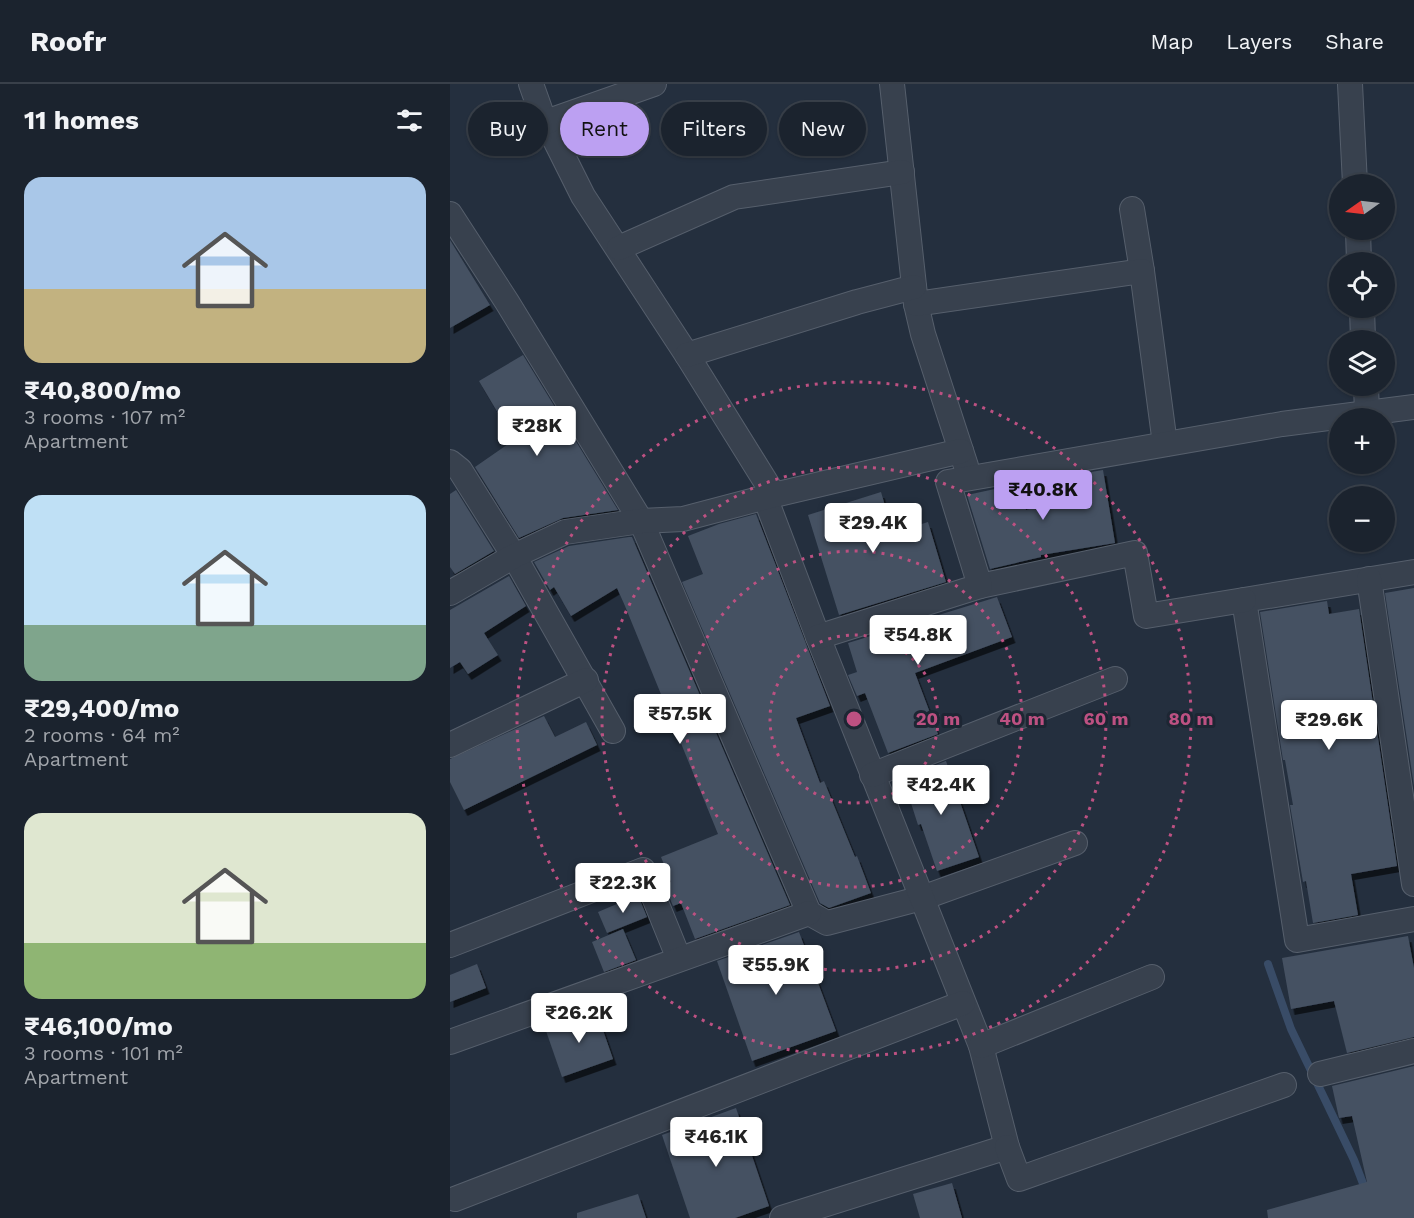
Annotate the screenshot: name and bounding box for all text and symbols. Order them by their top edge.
text: Roofr [30,25,106,58]
text: Map [1150,29,1193,54]
text: Layers [1226,29,1292,54]
text: Share [1325,29,1384,54]
chip: Buy [468,102,548,156]
chip: Rent [560,102,649,156]
chip: Filters [661,102,767,156]
chip: New [779,102,866,156]
icon: filters [393,104,426,137]
text: 11 homes [24,105,139,135]
north arrow [1329,174,1395,240]
map controls [1329,174,1395,552]
icon: home [171,216,279,324]
button: locate [1329,252,1395,318]
button: layers [1329,330,1395,396]
text: ₹40,800/mo [24,375,181,405]
text: 3 rooms · 107 m² [24,405,185,429]
pin: ₹28K [501,406,573,457]
button: + [1329,408,1395,474]
text: ₹28K [512,413,562,437]
text: Apartment [24,429,128,453]
pin: ₹40.8K [994,470,1092,521]
text: ₹40.8K [1008,477,1078,501]
button: − [1329,486,1395,552]
pin: ₹29.4K [824,503,922,554]
text: ₹29.4K [839,510,907,534]
icon: home [171,534,279,642]
pin: ₹54.8K [869,615,967,666]
text: ₹54.8K [884,622,952,646]
text: ₹29,400/mo [24,693,179,723]
pin: ₹57.5K [631,694,729,745]
pin: ₹29.6K [1280,700,1378,751]
text: ₹57.5K [648,701,712,725]
text: ₹29.6K [1295,707,1363,731]
text: 20 m [916,708,960,729]
text: 40 m [999,708,1045,729]
text: 60 m [1084,708,1128,729]
text: 80 m [1169,708,1213,729]
centre of rings [844,709,864,729]
text: 2 rooms · 64 m² [24,723,180,747]
text: Apartment [24,747,128,771]
pin: ₹42.4K [892,765,990,816]
text: ₹42.4K [906,772,976,796]
icon: home [171,852,279,960]
pin: ₹22.3K [574,863,672,914]
text: ₹22.3K [589,870,657,894]
pin: ₹55.9K [727,945,825,996]
text: ₹55.9K [742,952,810,976]
pin: ₹26.2K [530,993,628,1044]
text: ₹26.2K [545,1000,613,1024]
text: ₹46,100/mo [24,1011,173,1041]
text: 3 rooms · 101 m² [24,1041,183,1065]
text: Apartment [24,1065,128,1089]
pin: ₹46.1K [667,1117,765,1168]
text: ₹46.1K [684,1124,748,1148]

